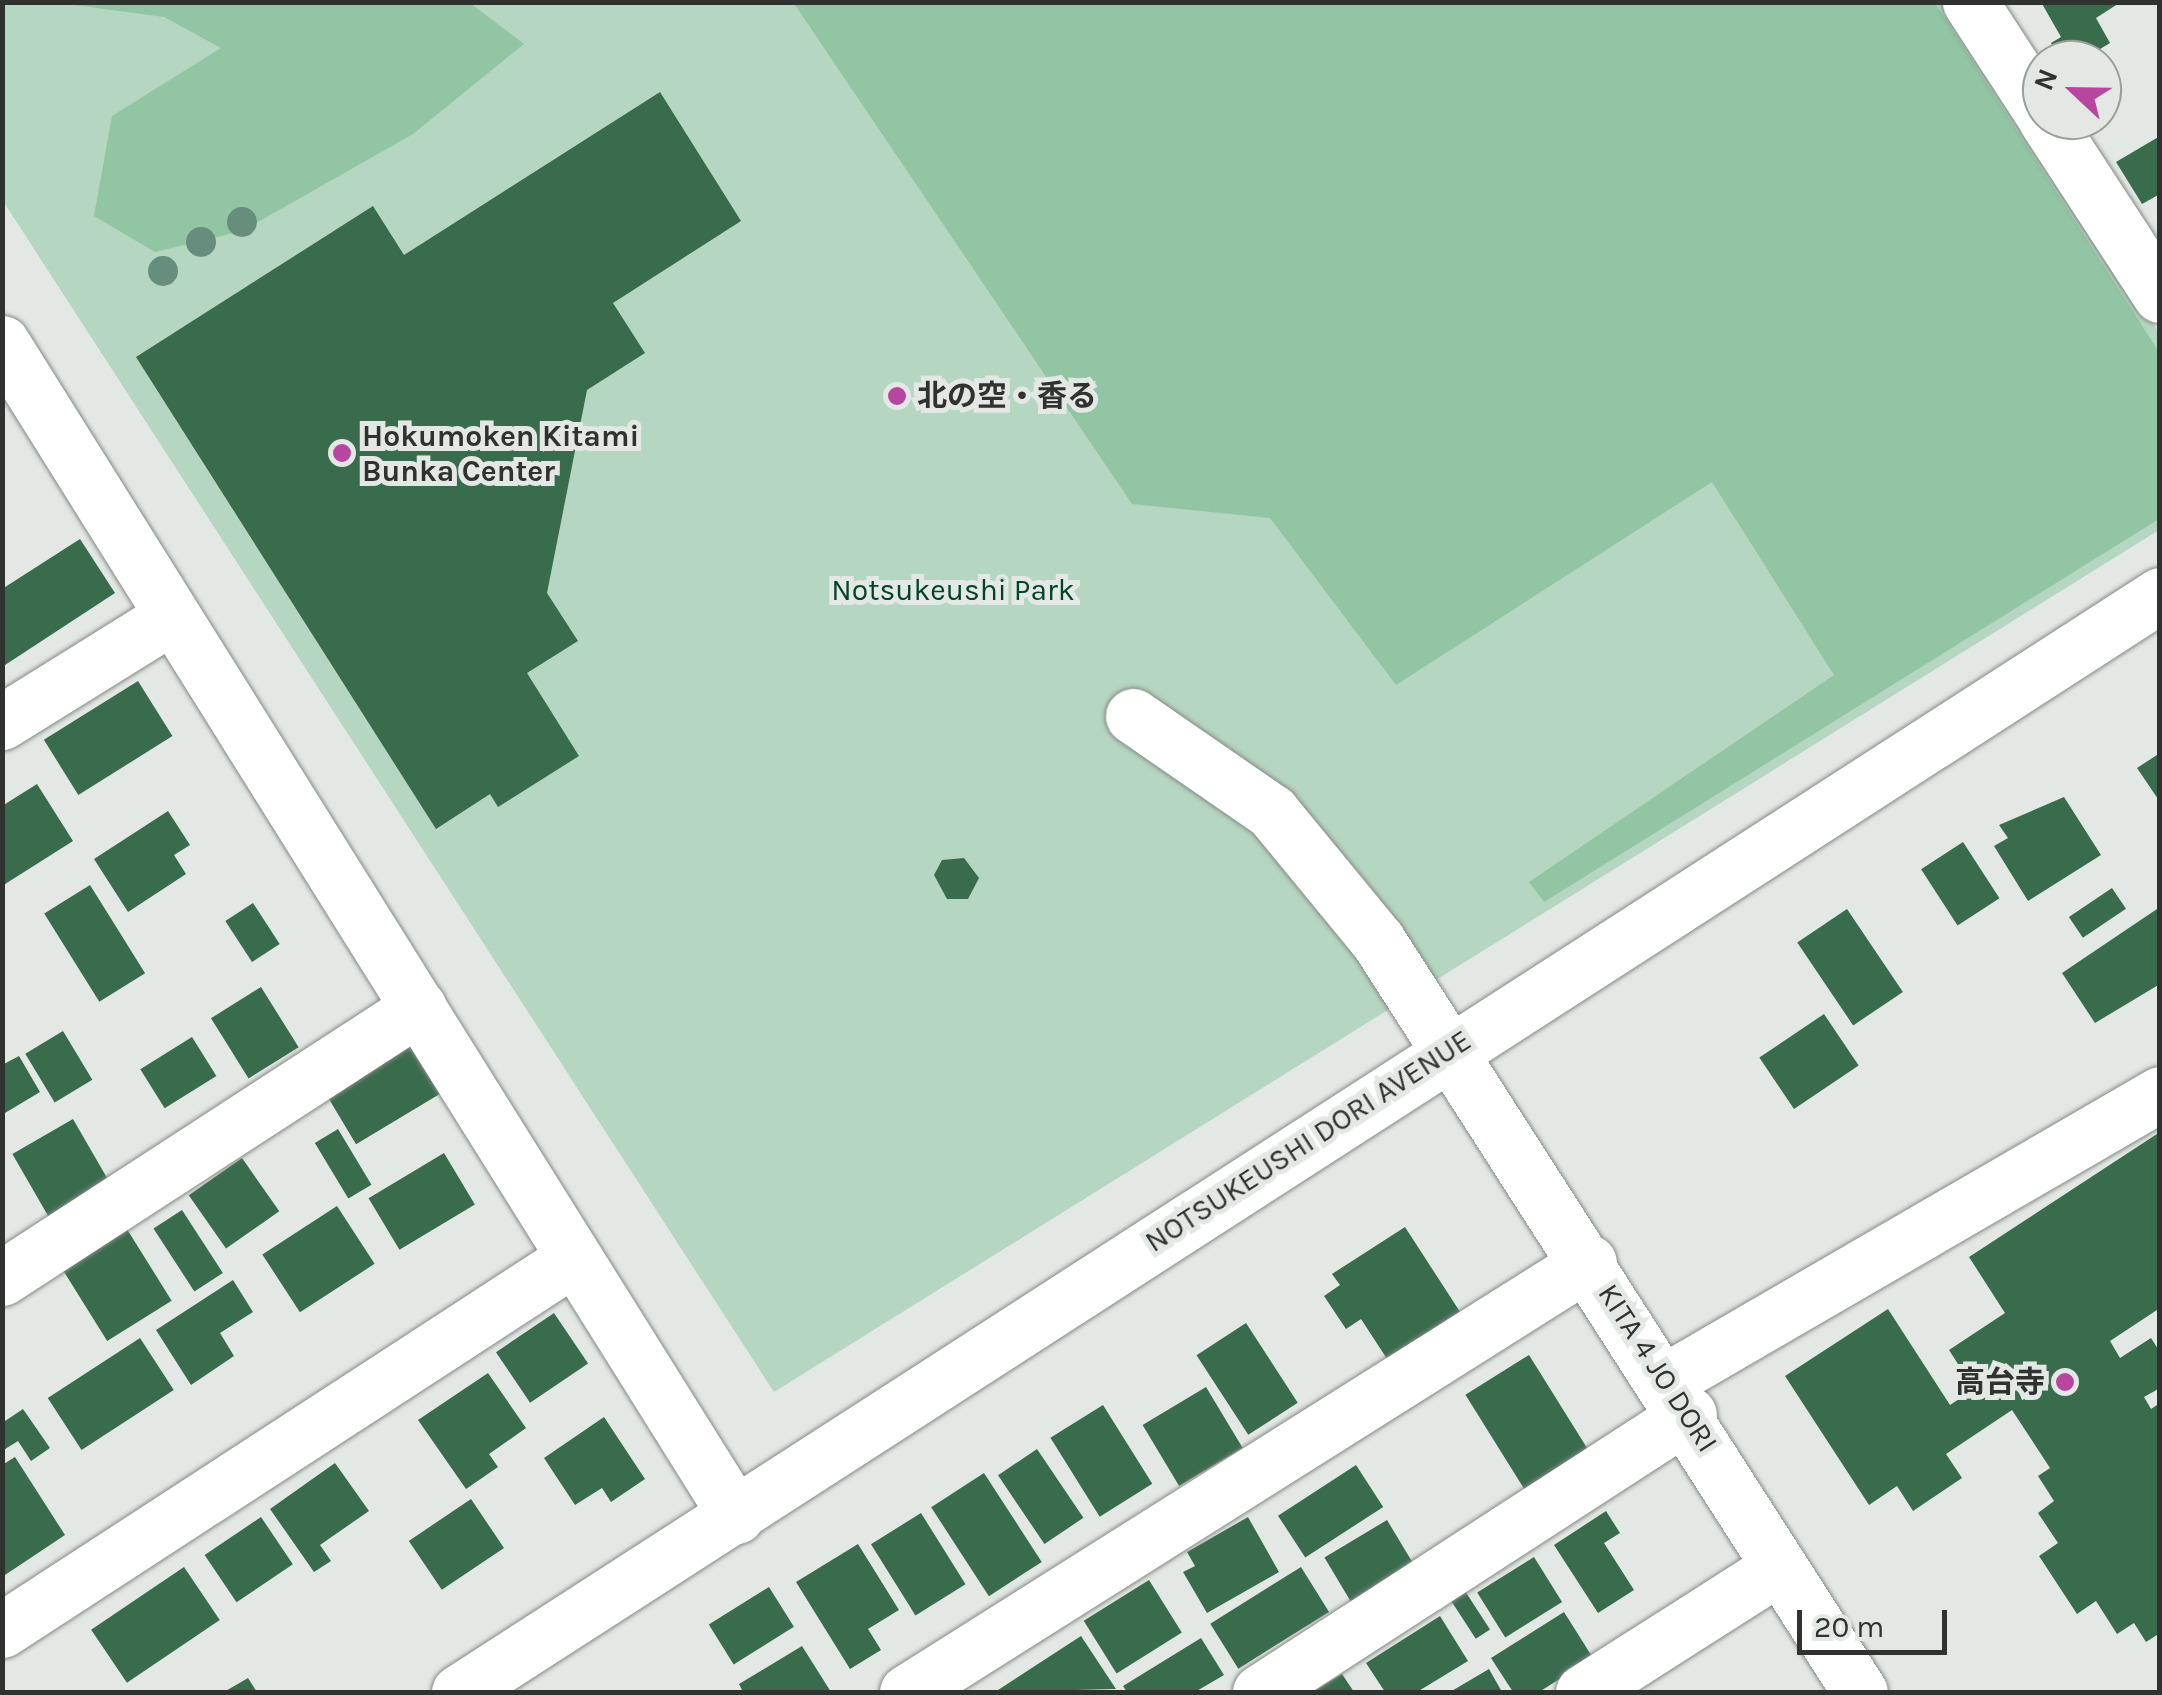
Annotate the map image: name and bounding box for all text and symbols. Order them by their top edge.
north arrow [2022,40,2122,140]
text: N [2027,64,2065,95]
place label: 北の空・香る [917,378,1097,414]
marker: 北の空・香る [886,385,908,407]
place label: Hokumoken Kitami Bunka Center [362,418,639,488]
marker: Hokumoken Kitami Bunka Center [331,442,353,464]
park label: Notsukeushi Park [831,572,1075,608]
street label: NOTSUKEUSHI DORI AVENUE [1138,1022,1478,1260]
street label: KITA 4 JO DORI [1590,1277,1726,1459]
place label: 高台寺 [1955,1364,2045,1400]
marker: 高台寺 [2054,1371,2076,1393]
scale bar [1802,1590,1952,1652]
text: 20 m [1814,1609,1884,1645]

